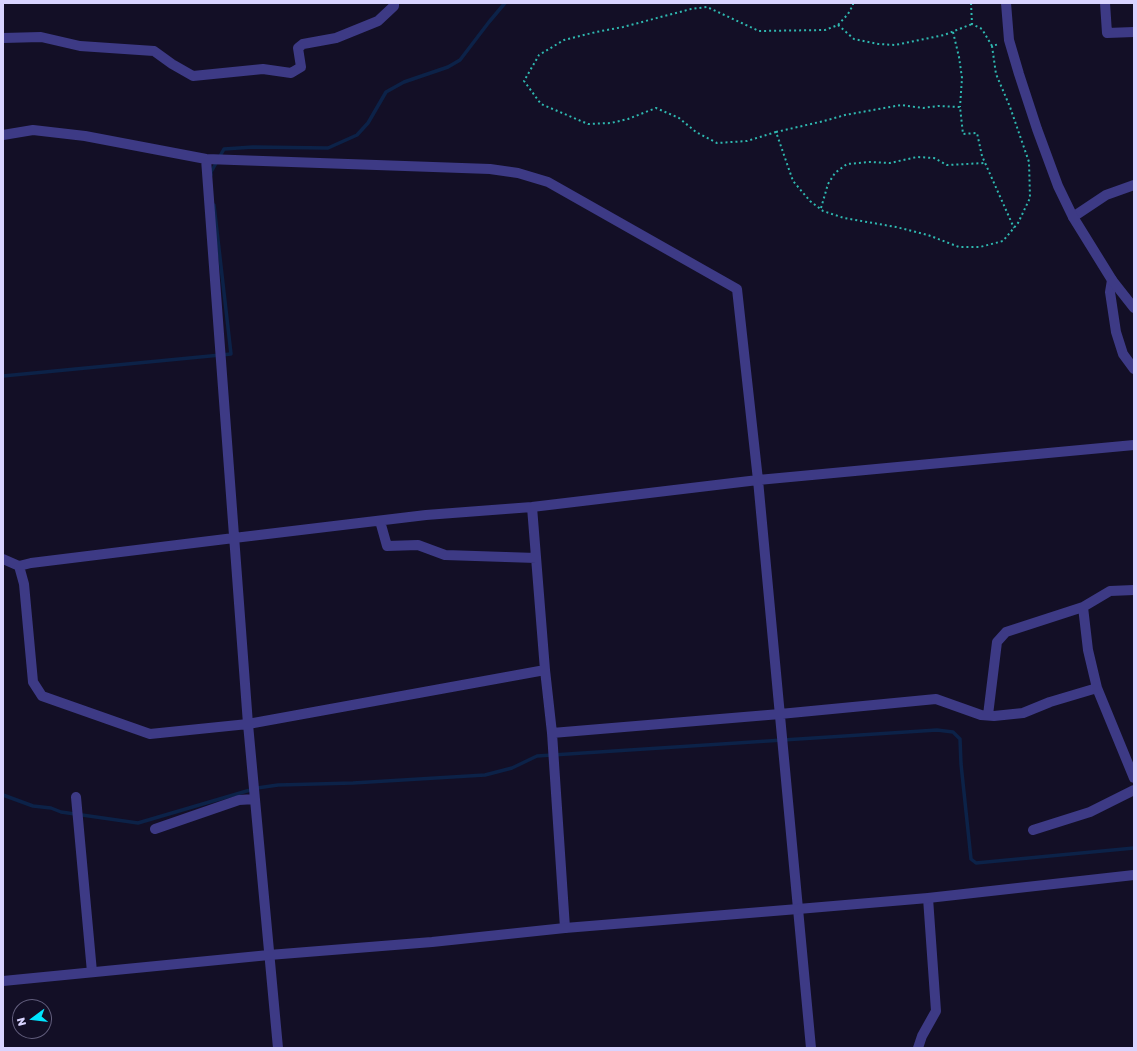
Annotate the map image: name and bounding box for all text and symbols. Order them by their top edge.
north arrow [12,999,52,1039]
text: N [14,1016,28,1028]

